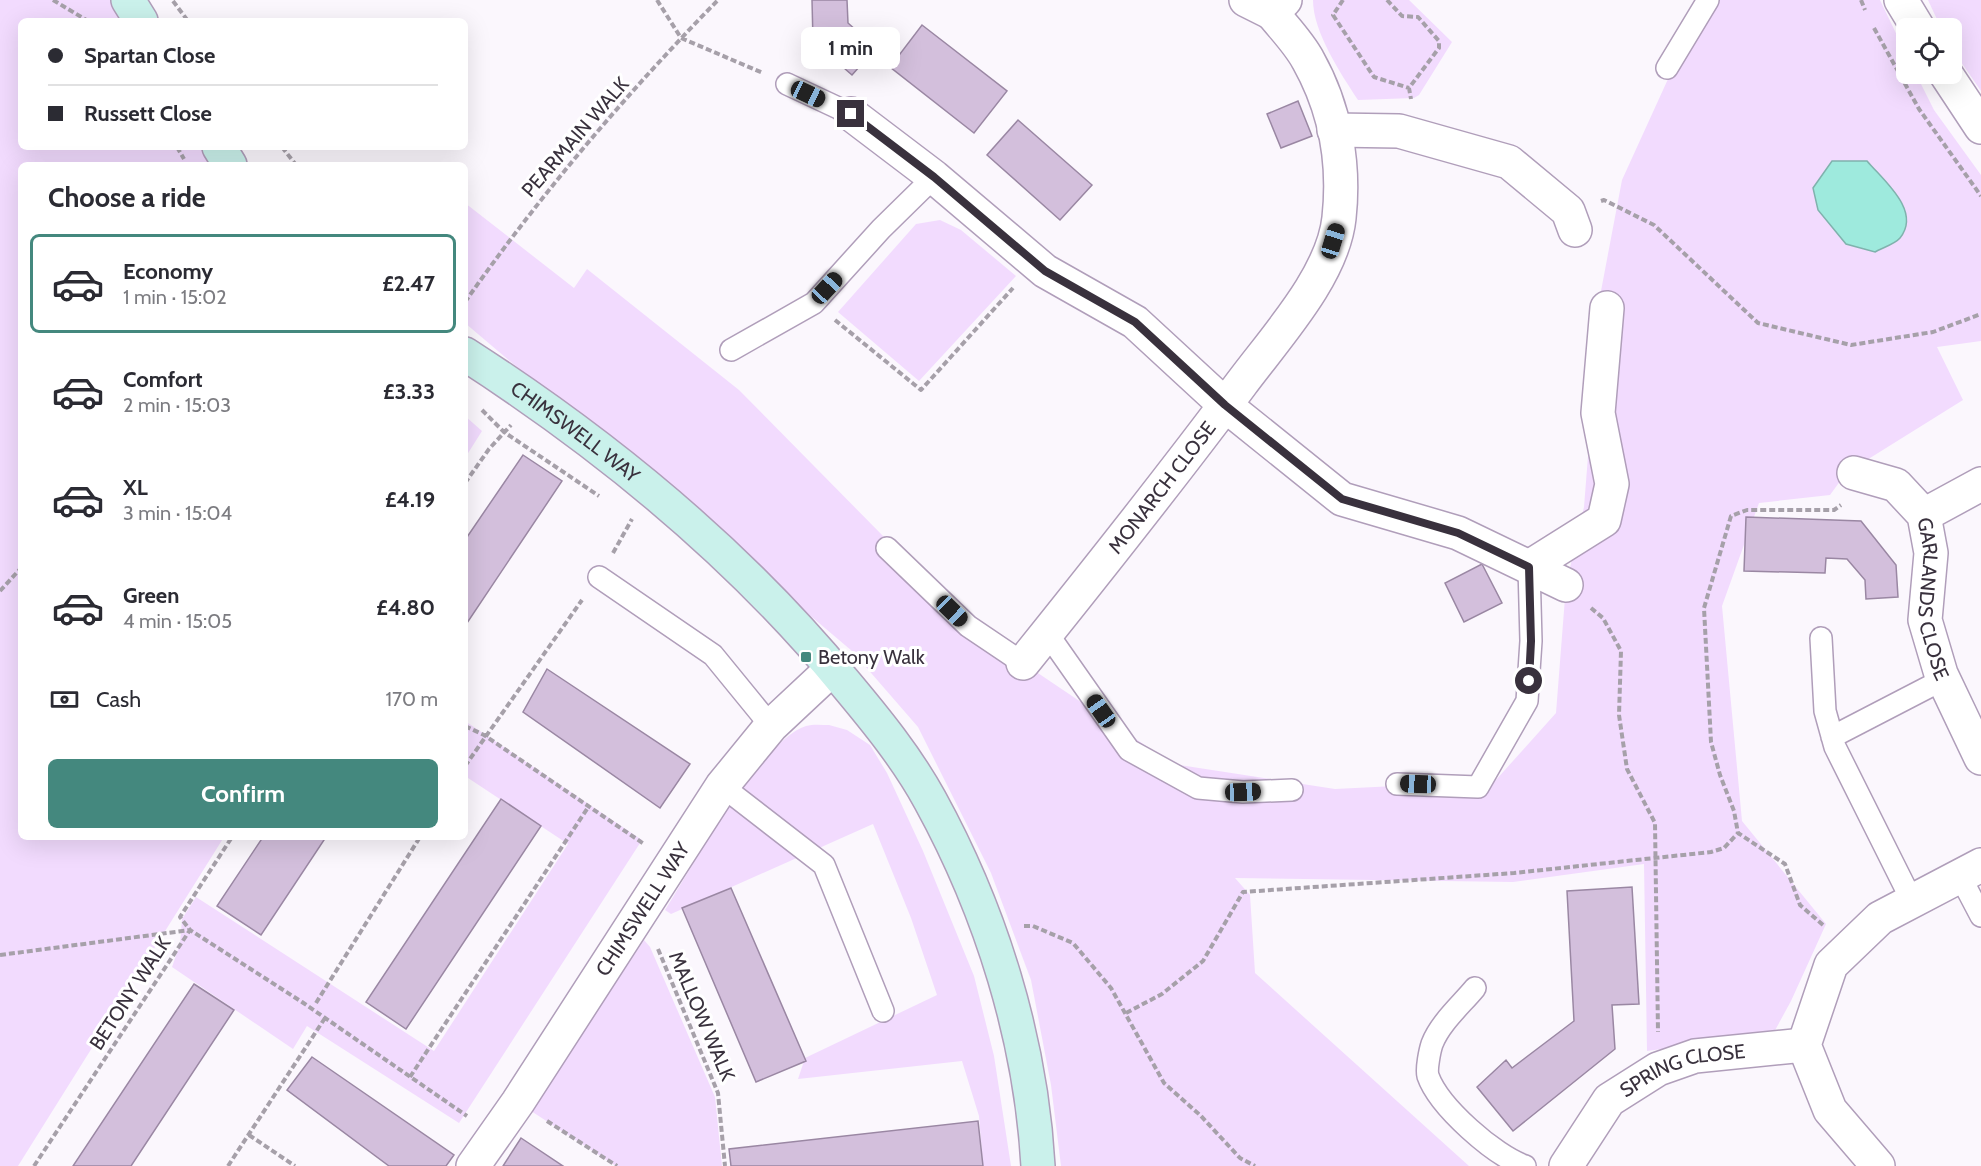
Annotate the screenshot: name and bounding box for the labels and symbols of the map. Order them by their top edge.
callout: 1 min [802,27,900,69]
street label: PEARMAIN WALK [516,72,634,202]
car [788,78,828,110]
route end [837,100,864,127]
car [1319,221,1347,261]
car [808,269,846,307]
street label: CHIMSWELL WAY [506,376,645,488]
street label: MONARCH CLOSE [1103,416,1221,558]
street label: GARLANDS CLOSE [1913,516,1954,684]
car [933,592,971,630]
place label: Betony Walk [818,645,925,669]
marker: Betony Walk [799,650,813,664]
route start [1515,667,1542,694]
car [1083,691,1119,731]
car [1400,774,1436,794]
car [1225,782,1261,802]
street label: CHIMSWELL WAY [591,837,695,980]
street label: BETONY WALK [84,931,176,1054]
street label: MALLOW WALK [664,948,740,1085]
street label: SPRING CLOSE [1615,1039,1746,1102]

